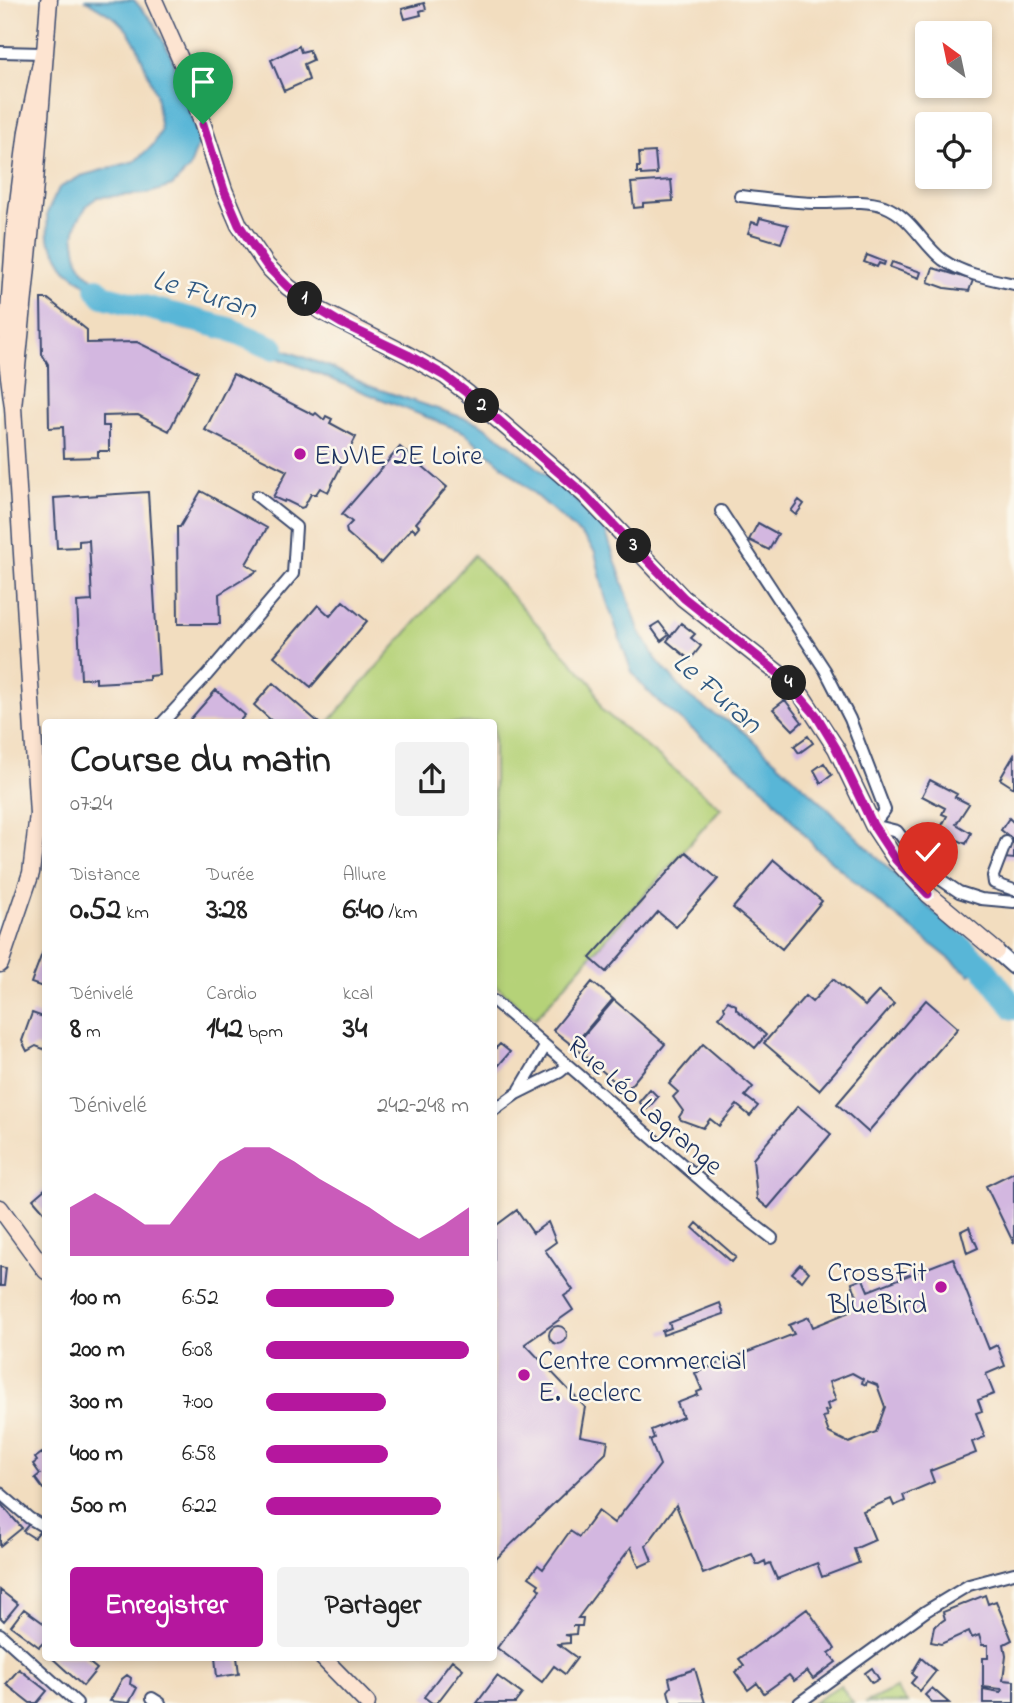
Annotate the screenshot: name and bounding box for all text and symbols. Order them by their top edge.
north arrow [915,21,992,98]
map controls [915,21,992,189]
pin [173,52,233,124]
icon: arrive [184,63,222,101]
button: locate [915,112,992,189]
water label: Le Furan [147,259,263,333]
pin: 1 [288,282,322,316]
text: 1 [301,285,308,312]
pin: 2 [464,388,500,424]
text: 2 [477,392,486,419]
place label: ENVIE 2E Loire [314,437,483,478]
marker: ENVIE 2E Loire [292,446,308,462]
pin: 3 [616,528,652,564]
text: 3 [630,532,637,559]
water label: Le Furan [661,643,772,747]
pin: 4 [772,666,806,700]
text: 4 [785,669,792,696]
text: Course du matin [70,734,331,790]
button: share [395,742,469,816]
text: 07:24 [70,788,112,821]
pin [898,822,958,894]
icon: check [909,833,947,871]
text: Distance [70,862,140,889]
text: Durée [206,862,254,889]
text: Allure [343,862,386,889]
text: 0.52 [70,889,121,933]
text: 3:28 [206,889,247,933]
text: 6:40 [343,889,384,933]
text: km [121,900,149,927]
text: /km [384,900,417,927]
text: Dénivelé [70,981,133,1008]
text: Cardio [206,981,257,1008]
text: kcal [343,981,373,1008]
text: 8 [70,1008,81,1052]
text: 142 [206,1008,243,1052]
text: 34 [343,1008,367,1052]
text: m [81,1019,101,1046]
text: bpm [243,1019,283,1046]
street label: Rue Léo Lagrange [556,1027,732,1187]
text: Dénivelé [70,1090,147,1123]
text: 242–248 m [377,1090,469,1123]
place label: CrossFit BlueBird [827,1254,927,1327]
marker: CrossFit BlueBird [933,1279,949,1295]
text: 100 m [70,1282,121,1315]
text: 6:52 [182,1282,219,1315]
text: 200 m [70,1334,125,1367]
text: 6:08 [182,1334,213,1367]
place label: Centre commercial E. Leclerc [538,1342,746,1415]
marker: Centre commercial E. Leclerc [516,1367,532,1383]
text: 300 m [70,1386,123,1419]
text: 7:00 [182,1386,213,1419]
text: 400 m [70,1438,123,1471]
text: 6:58 [182,1438,216,1471]
text: 500 m [70,1490,127,1523]
text: 6:22 [182,1490,217,1523]
button: Enregistrer [70,1567,263,1647]
button: Partager [277,1567,469,1647]

